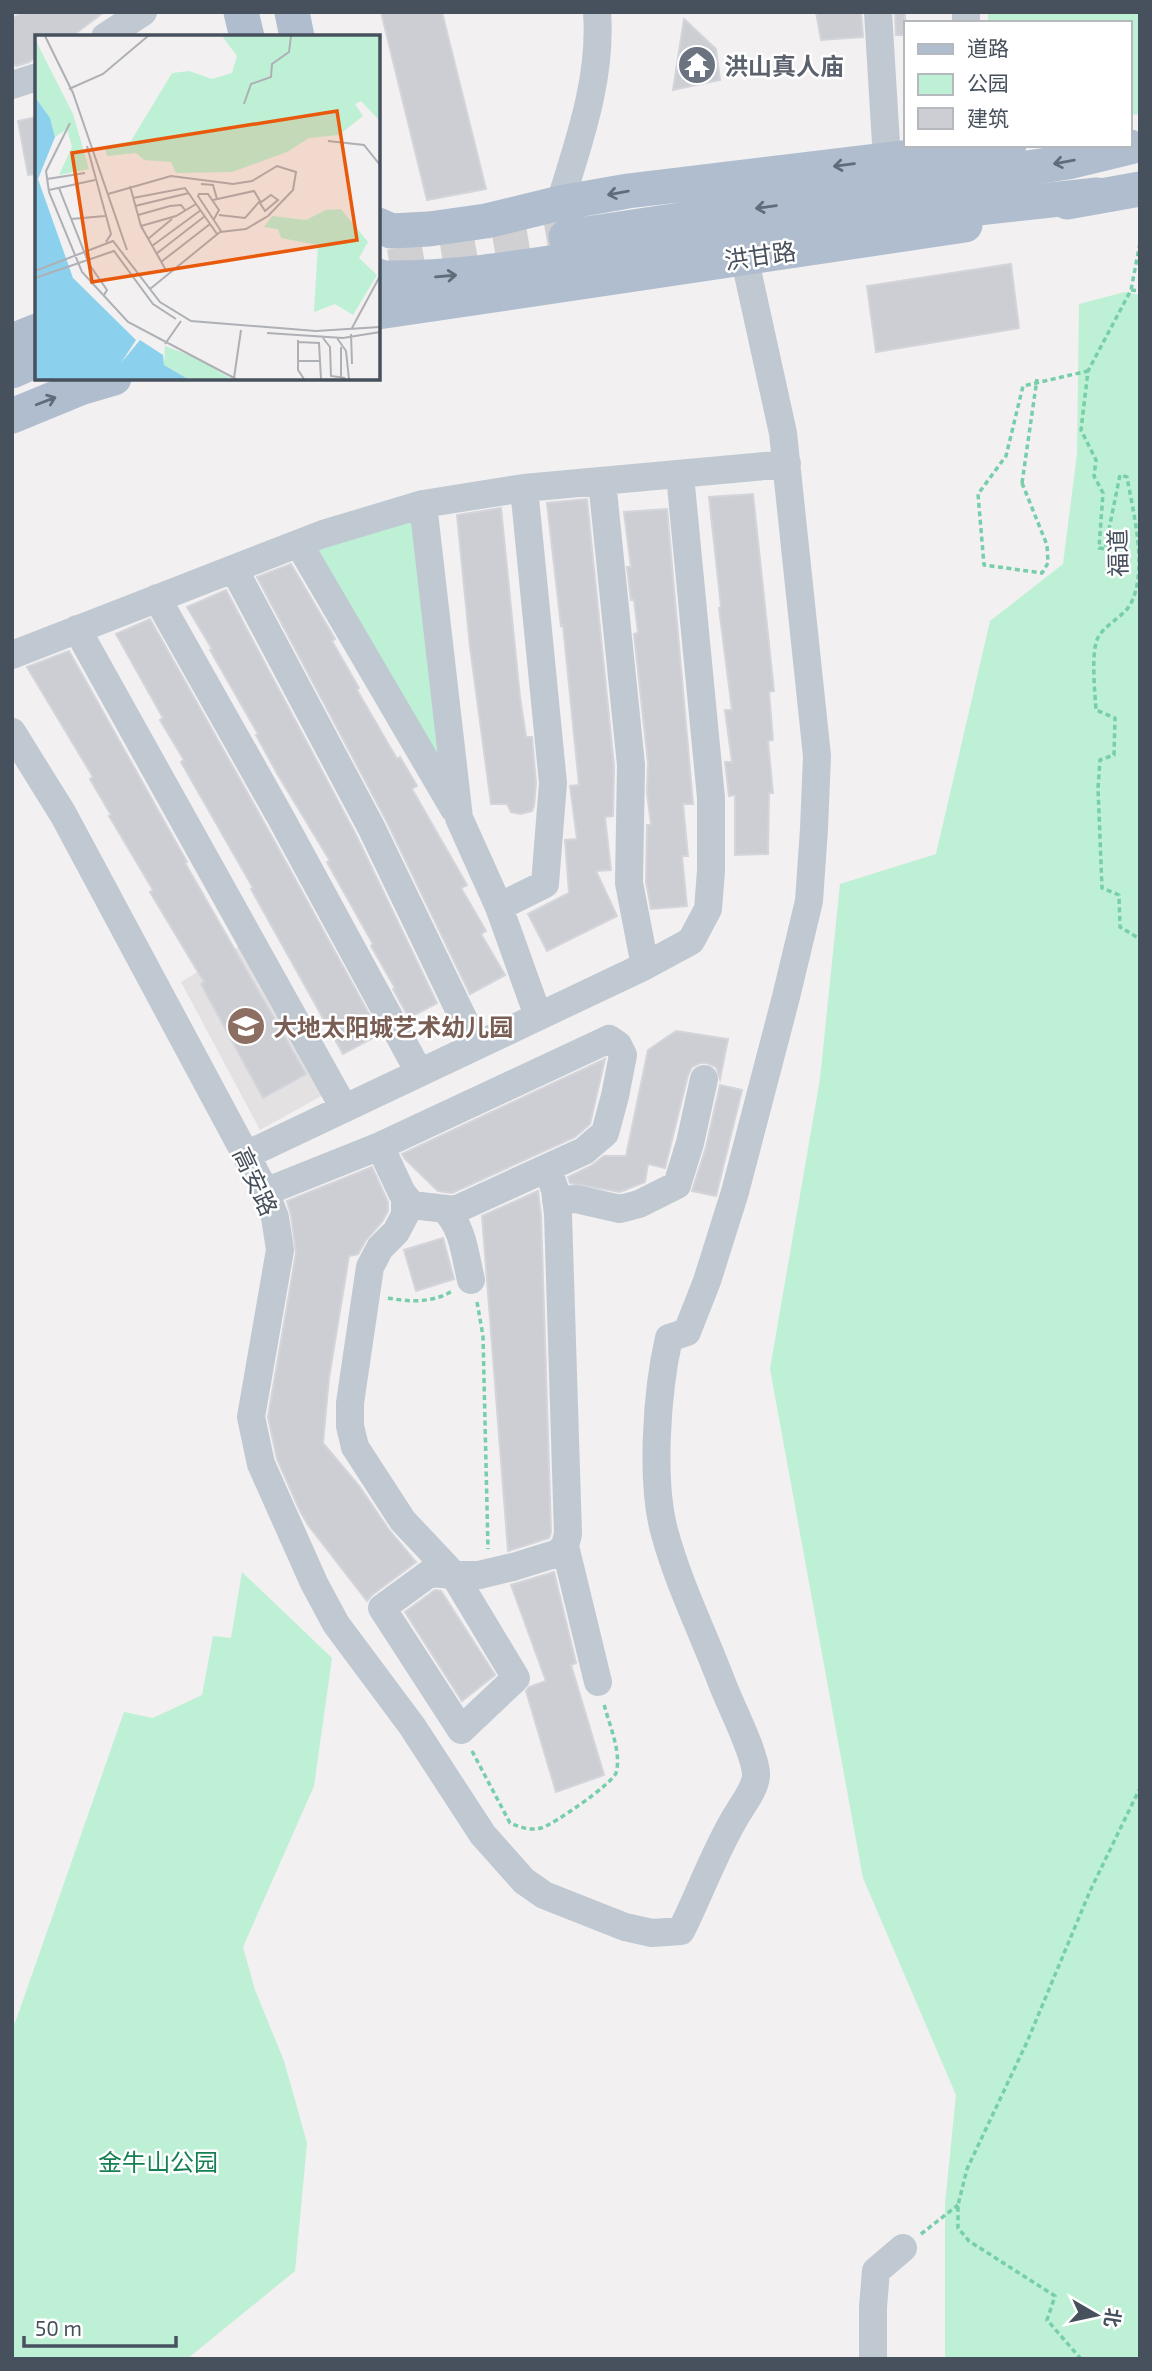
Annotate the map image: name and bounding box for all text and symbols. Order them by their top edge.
legend [904,21,1131,147]
inset map [35,35,380,380]
text: 道路 [967,35,1009,60]
temple icon: 洪山真人庙 [676,44,718,86]
place label: 洪山真人庙 [724,51,844,80]
text: 公园 [967,70,1009,95]
text: 建筑 [967,105,1009,130]
one-way arrow [1053,156,1076,169]
one-way arrow [833,158,856,171]
one-way arrow [607,187,630,200]
one-way arrow [755,201,778,214]
street label: 洪甘路 [722,236,798,274]
one-way arrow [434,270,457,283]
one-way arrow [34,394,56,407]
street label: 福道 [1102,529,1132,577]
school or university icon: 大地太阳城艺术幼儿园 [225,1005,267,1047]
place label: 大地太阳城艺术幼儿园 [273,1012,513,1041]
street label: 高安路 [228,1142,284,1220]
park label: 金牛山公园 [98,2147,218,2176]
north arrow [1061,2280,1131,2350]
scale bar [24,2304,177,2348]
text: 北 [1100,2307,1126,2329]
text: 50 m [35,2315,82,2340]

